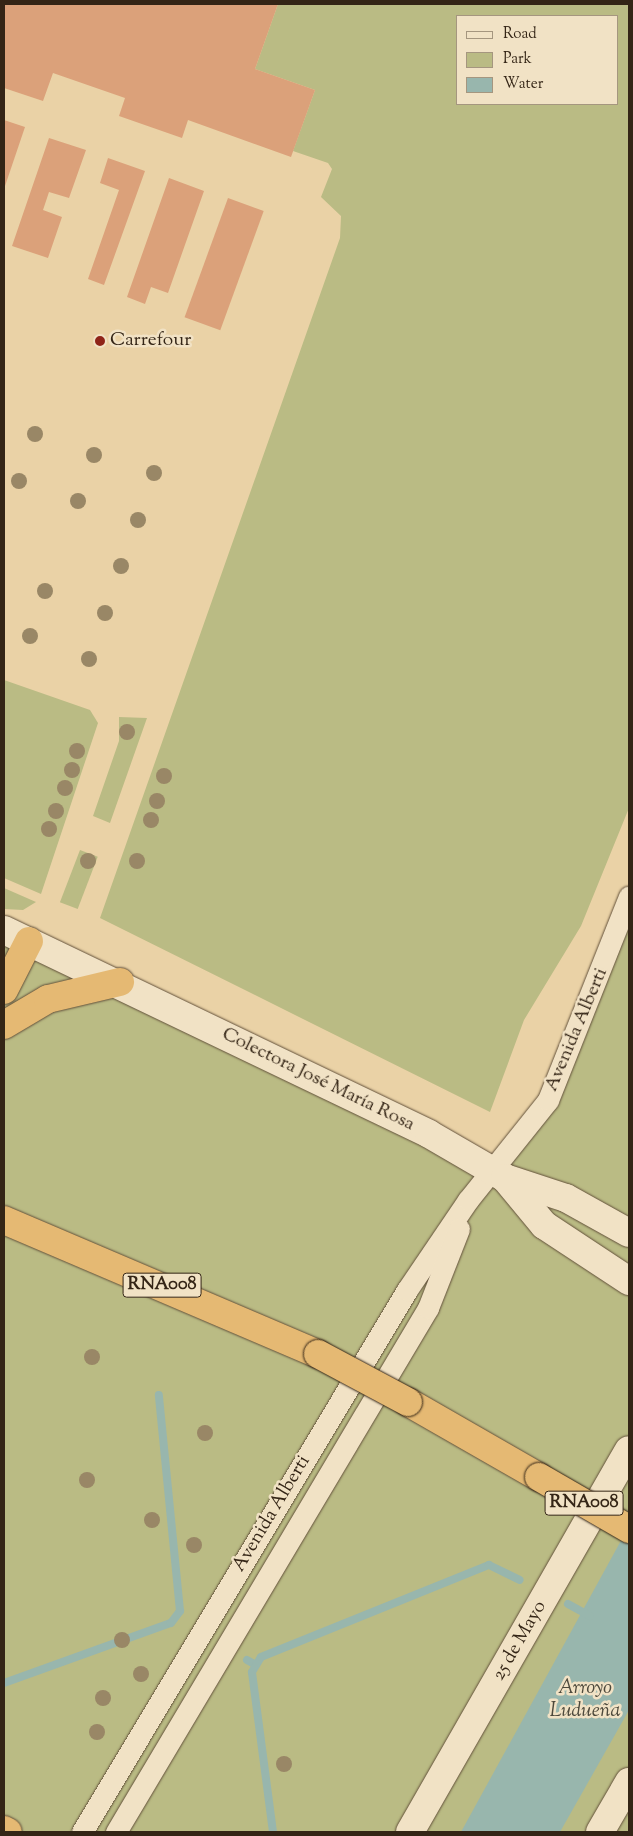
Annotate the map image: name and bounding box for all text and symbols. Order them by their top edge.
legend [456,15,618,105]
text: Road [503,24,537,45]
text: Park [503,49,532,70]
text: Water [503,74,543,95]
place label: Carrefour [110,330,191,352]
marker: Carrefour [94,335,106,347]
street label: Avenida Alberti [541,965,613,1095]
street label: Colectora José María Rosa [218,1023,418,1137]
road number: RNA008 [122,1270,202,1300]
street label: Avenida Alberti [228,1452,316,1576]
road number: RNA008 [544,1488,624,1519]
street label: 25 de Mayo [488,1597,552,1685]
water label: Arroyo Ludueña [549,1676,621,1723]

